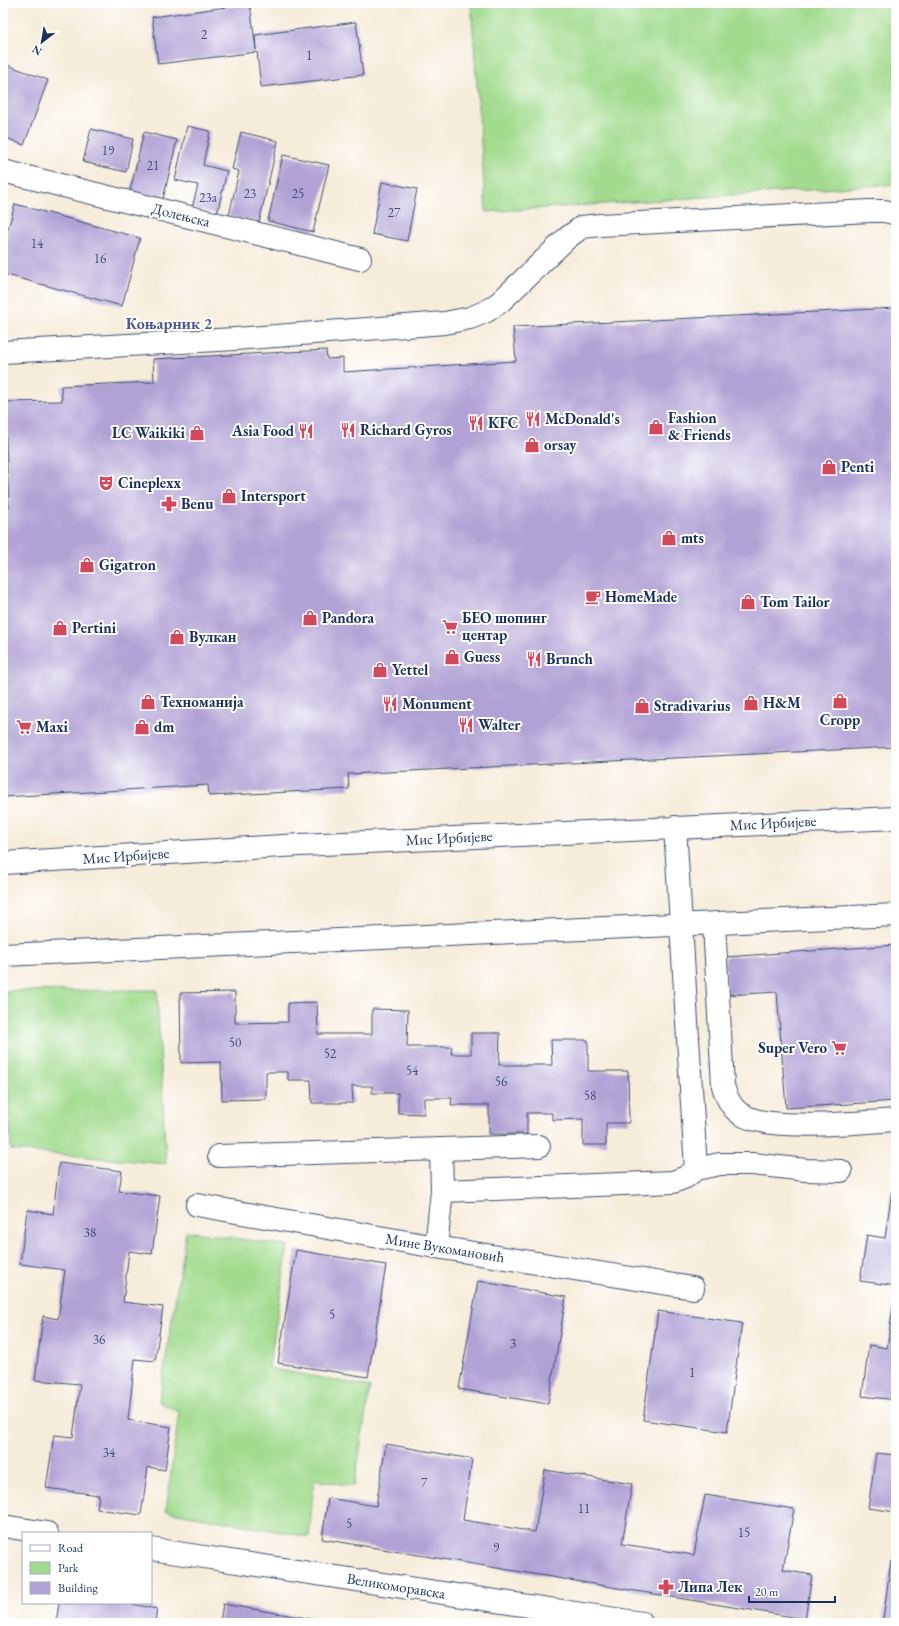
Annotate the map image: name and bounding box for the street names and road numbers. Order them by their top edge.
street label: Долењска [150,198,212,231]
street label: Мис Ирбијеве [729,811,817,834]
street label: Мис Ирбијеве [405,826,493,849]
street label: Мис Ирбијеве [82,843,170,868]
street label: Мине Вукомановић [384,1229,506,1266]
street label: Великоморавска [346,1568,447,1603]

